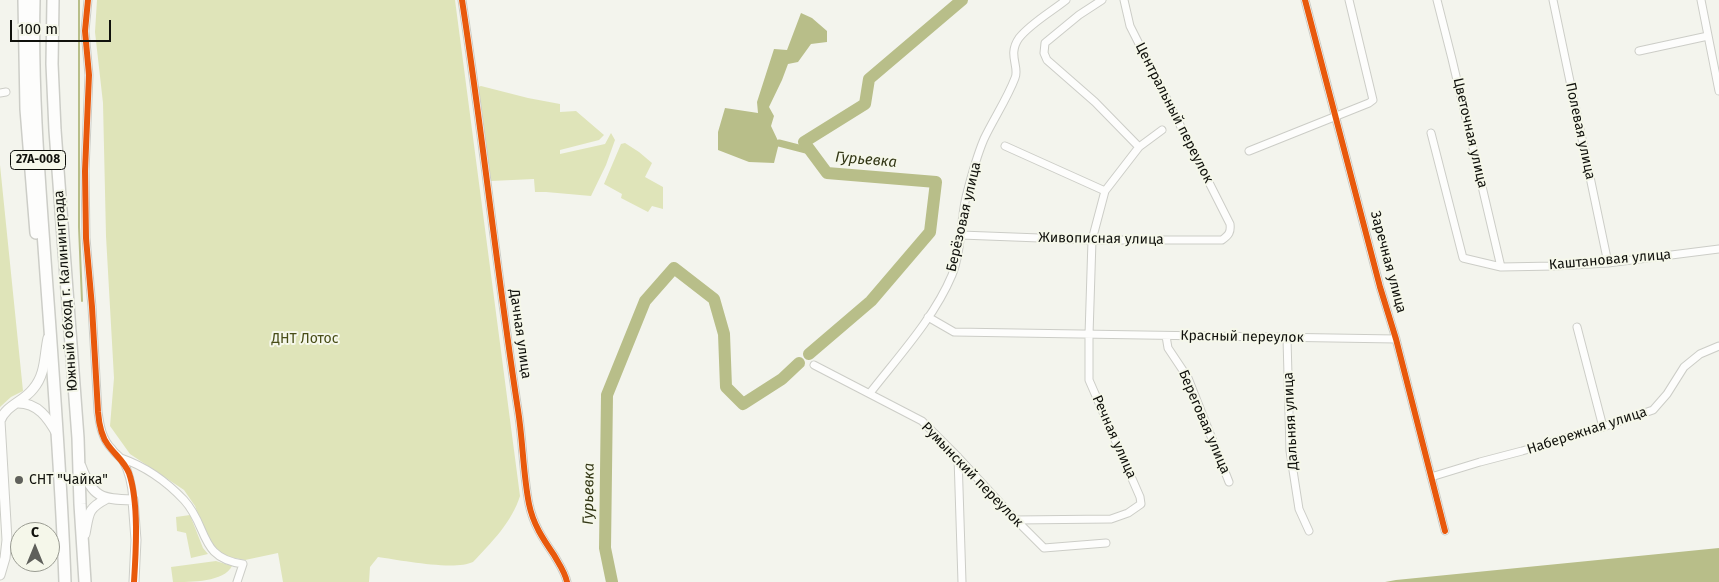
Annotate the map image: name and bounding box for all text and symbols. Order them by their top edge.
scale bar [12,10,114,42]
text: 100 m [18,20,58,38]
street label: Центральный переулок [1131,40,1217,186]
street label: Цветочная улица [1449,76,1491,190]
street label: Полевая улица [1561,81,1599,181]
water label: Гурьевка [834,148,898,172]
road number: 27А-008 [10,150,66,170]
street label: Берёзовая улица [943,160,985,274]
street label: Южный обход г. Калининграда [51,190,81,392]
street label: Заречная улица [1366,209,1410,315]
street label: Живописная улица [1038,230,1164,248]
street label: Каштановая улица [1548,246,1672,274]
street label: Дачная улица [505,288,535,380]
street label: Красный переулок [1180,328,1304,346]
park label: ДНТ Лотос [272,331,338,347]
street label: Береговая улица [1175,367,1233,477]
street label: Дальняя улица [1280,372,1302,470]
street label: Речная улица [1088,393,1140,481]
street label: Набережная улица [1525,404,1649,458]
street label: Румынский переулок [918,419,1026,531]
water label: Гурьевка [579,463,599,525]
place label: СНТ "Чайка" [29,472,108,488]
marker: СНТ "Чайка" [13,474,25,486]
north arrow [10,522,60,572]
text: С [31,524,39,541]

